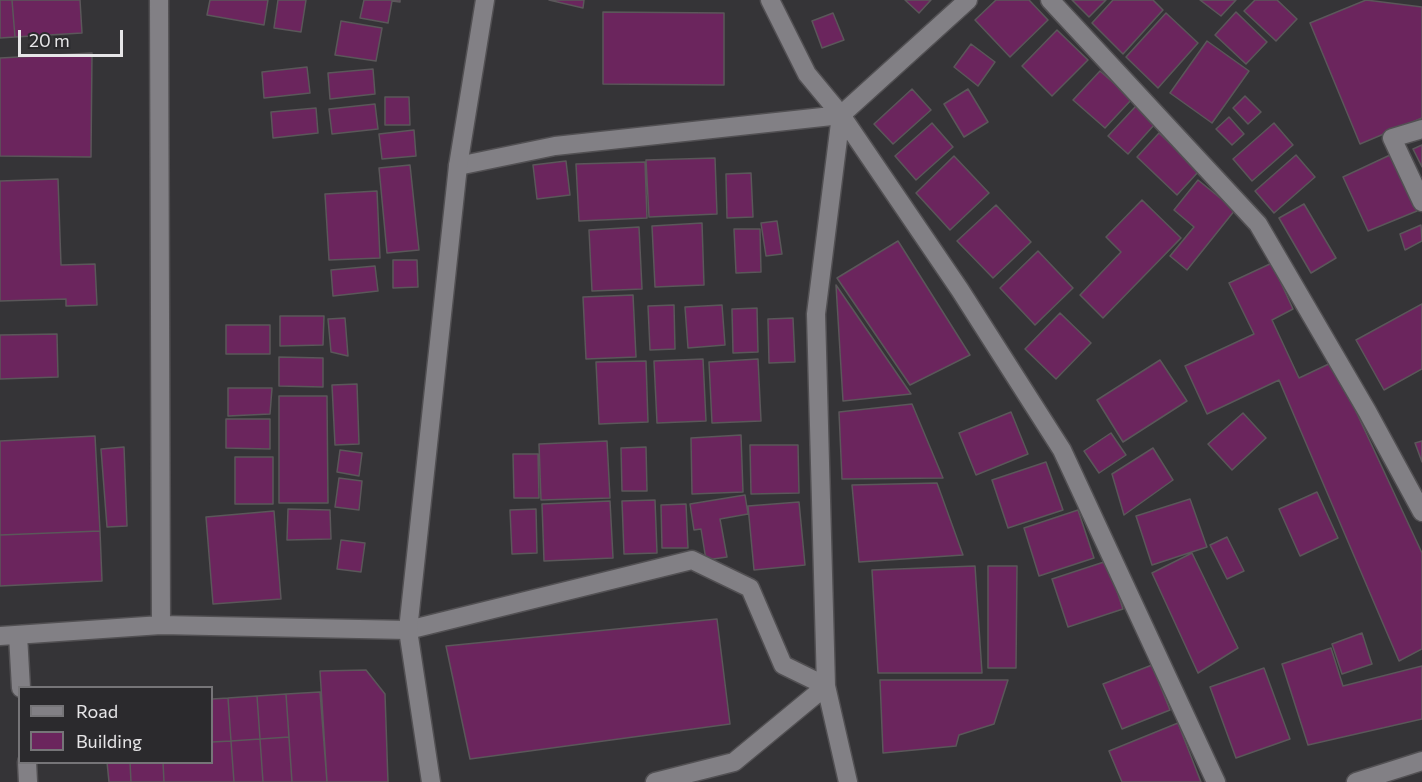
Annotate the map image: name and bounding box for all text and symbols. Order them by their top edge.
scale bar [21,18,126,56]
text: 20 m [29,29,70,51]
legend [18,686,213,764]
text: Road [76,700,118,722]
text: Building [76,730,142,752]

